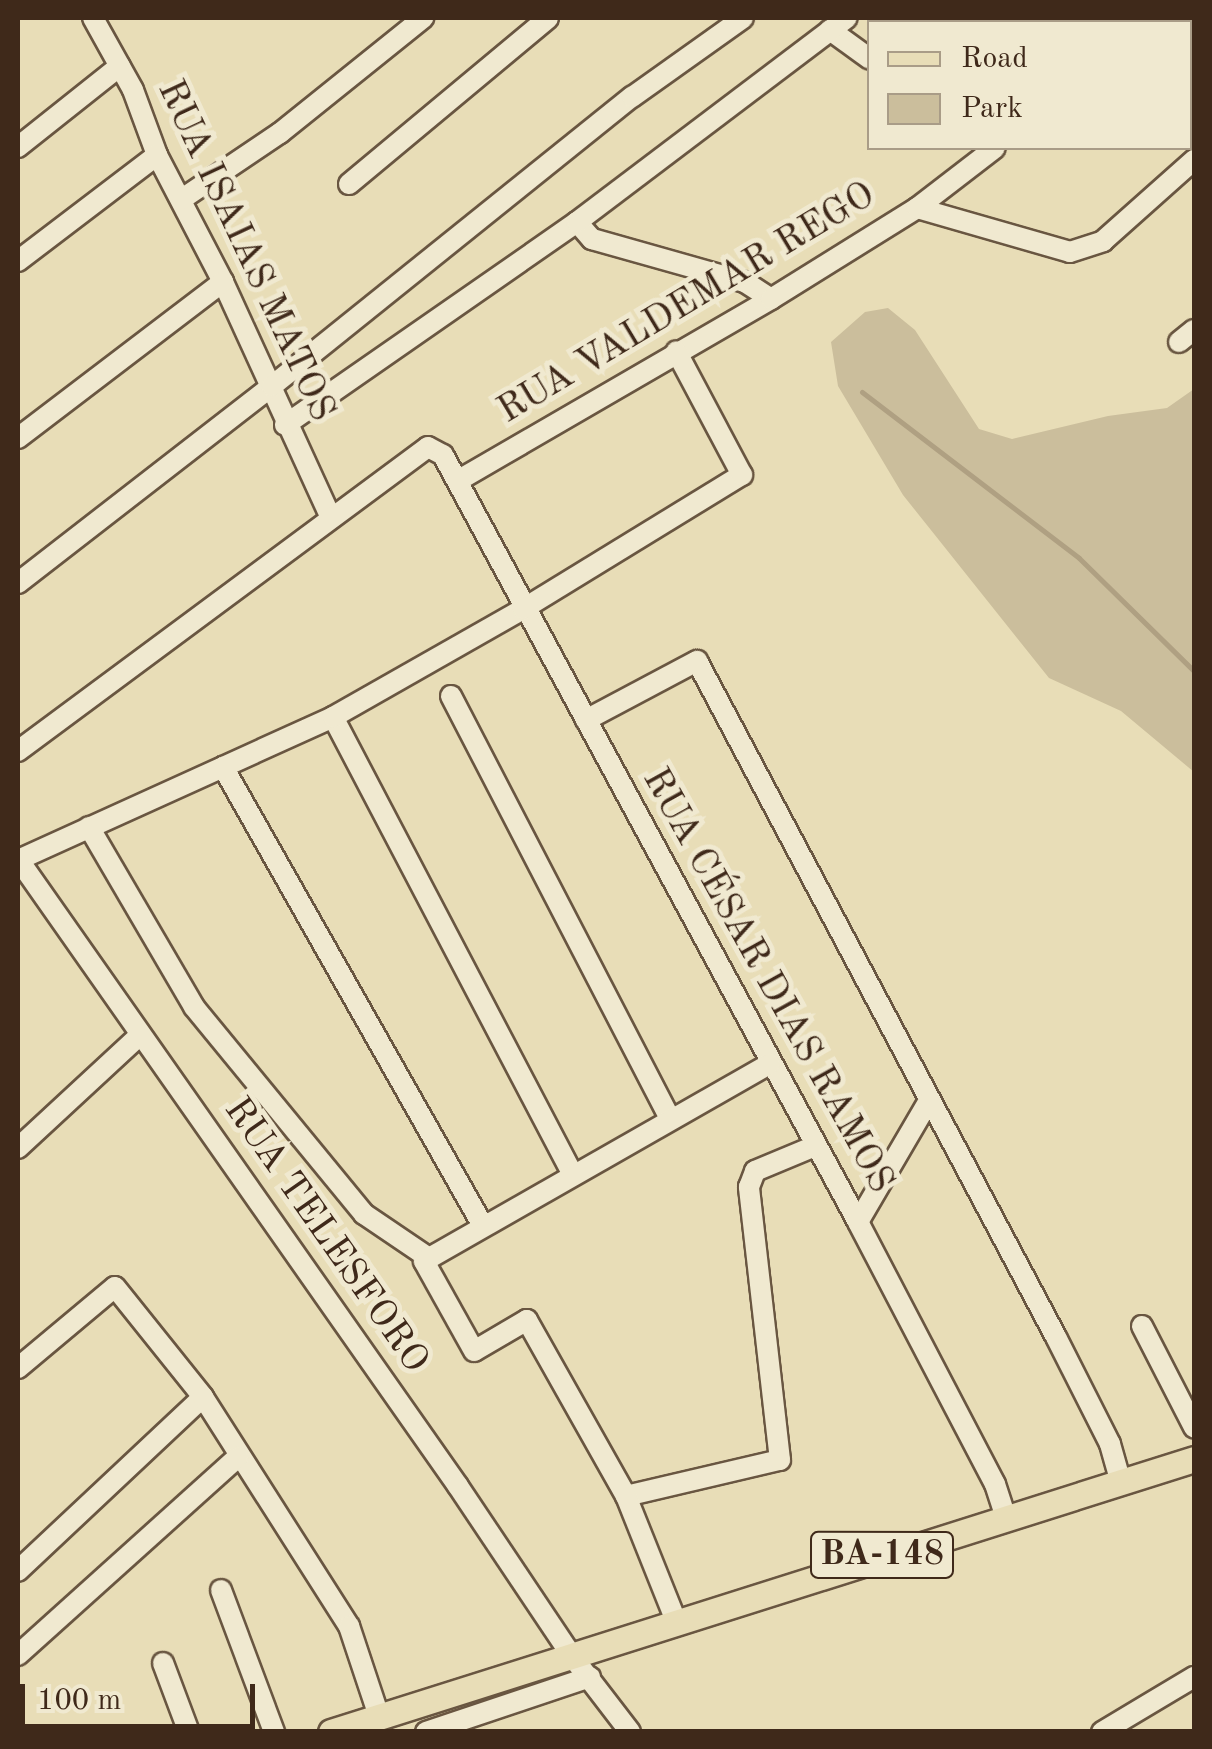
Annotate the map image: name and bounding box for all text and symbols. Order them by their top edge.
legend [867,20,1192,150]
text: Road [961,44,1028,74]
street label: RUA ISAIAS MATOS [146,73,344,429]
text: Park [961,94,1023,124]
street label: RUA VALDEMAR REGO [490,173,884,435]
street label: RUA CÉSAR DIAS RAMOS [631,761,903,1201]
street label: RUA TELESFORO [213,1089,437,1383]
road number: BA-148 [810,1525,954,1585]
scale bar [25,1664,260,1726]
text: 100 m [37,1686,121,1716]

